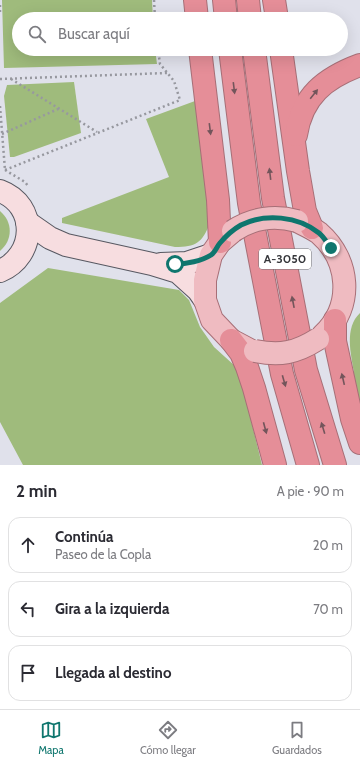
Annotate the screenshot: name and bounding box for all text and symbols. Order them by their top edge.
search box [12,12,348,56]
icon: search [26,23,48,45]
text: Buscar aquí [58,25,130,43]
one-way arrow [231,82,238,94]
one-way arrow [309,88,318,99]
one-way arrow [207,123,213,136]
one-way arrow [267,168,273,180]
route end [322,239,340,257]
road number: A-3050 [259,249,311,269]
route start [166,255,184,273]
one-way arrow [290,295,296,308]
one-way arrow [340,372,346,385]
one-way arrow [281,376,287,388]
one-way arrow [320,421,326,433]
one-way arrow [262,422,268,434]
text: 2 min [16,481,57,501]
text: A pie · 90 m [277,483,344,499]
text: Continúa [55,528,113,546]
icon: ahead [17,534,39,556]
text: 20 m [313,537,343,553]
text: Paseo de la Copla [55,546,151,562]
icon: left [17,598,39,620]
text: Gira a la izquierda [55,600,169,618]
text: 70 m [313,601,343,617]
icon: arrive [17,662,39,684]
text: Llegada al destino [55,664,171,682]
tab: Mapa [38,719,64,757]
tab: Cómo llegar [140,719,196,757]
tab: Guardados [272,719,322,757]

